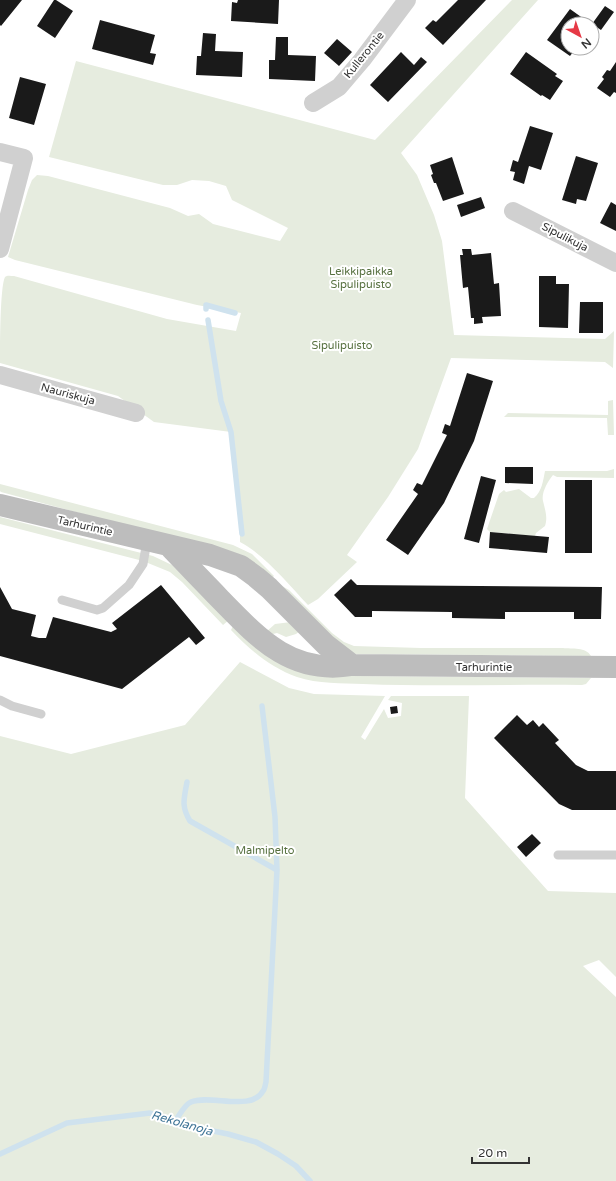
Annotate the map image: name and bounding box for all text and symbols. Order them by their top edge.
north arrow [560,16,600,56]
street label: Kullerontie [341,29,387,81]
text: N [579,35,594,51]
street label: Sipulikuja [540,220,590,254]
park label: Leikkipaikka Sipulipuisto [329,265,393,291]
park label: Sipulipuisto [312,339,373,352]
street label: Nauriskuja [39,381,97,407]
street label: Tarhurintie [56,513,114,539]
street label: Tarhurintie [456,661,512,674]
park label: Malmipelto [235,844,295,857]
water label: Rekolanoja [150,1108,215,1139]
scale bar [472,1139,529,1165]
text: 20 m [478,1146,507,1160]

